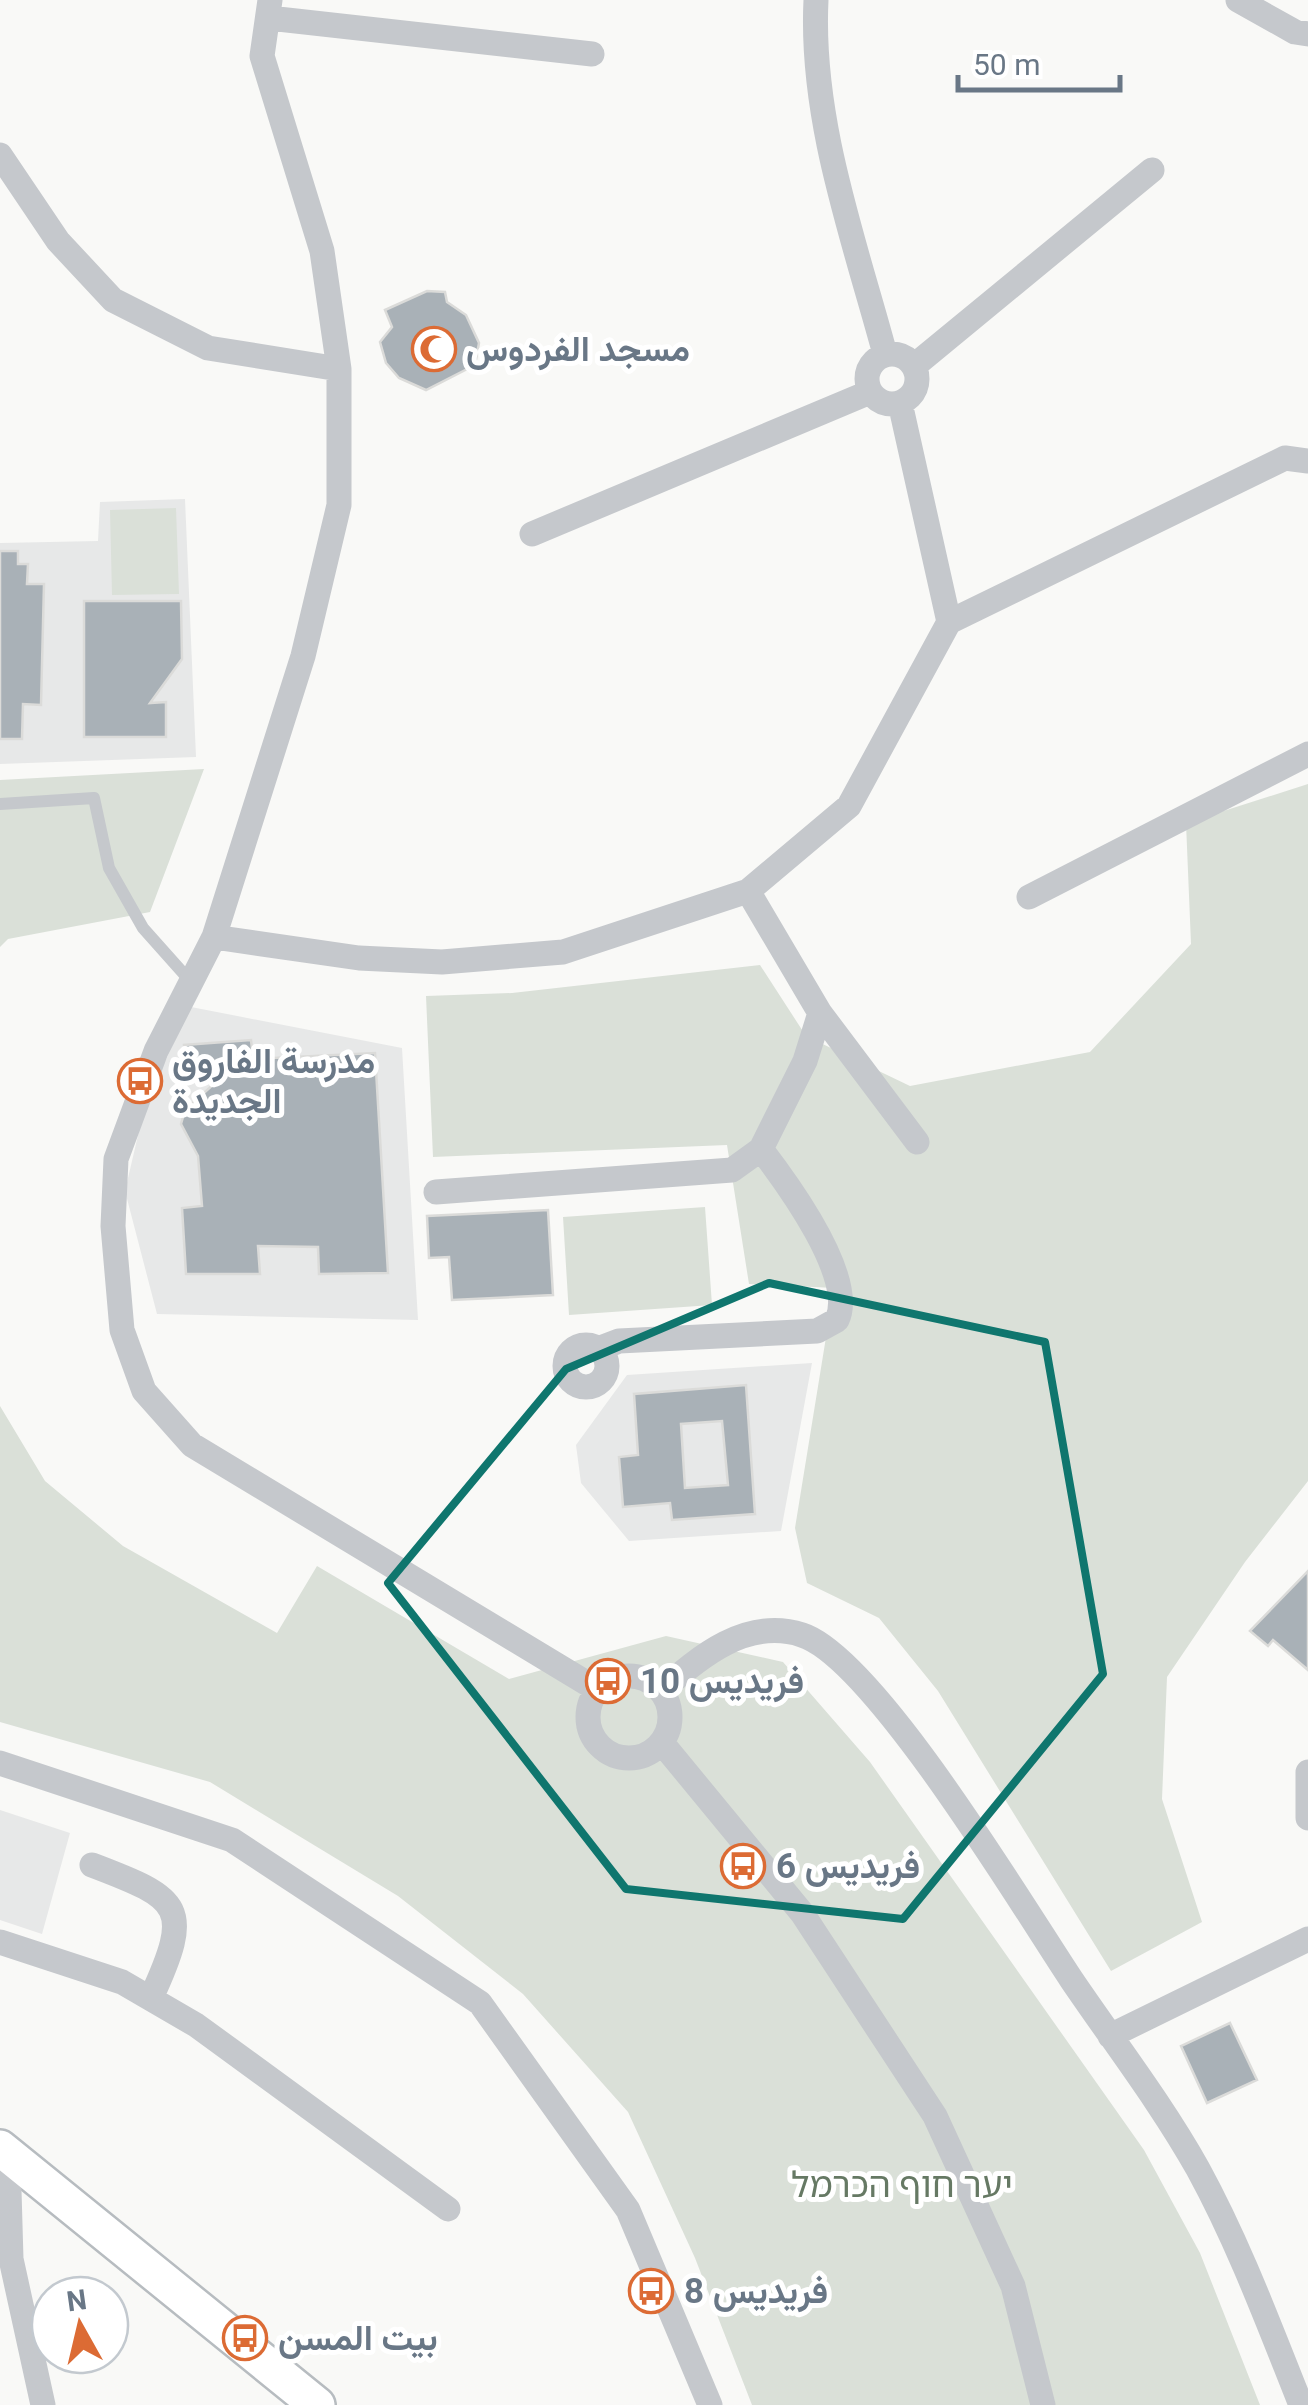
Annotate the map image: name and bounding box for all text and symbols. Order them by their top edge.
scale bar [958,30,1120,92]
text: 50 m [973,47,1040,82]
mosque icon: مسجد الفردوس [411,326,457,372]
place label: مسجد الفردوس [466,329,690,371]
place label: مدرسة الفاروق الجديدة [172,1041,375,1122]
bus stop icon: مدرسة الفاروق الجديدة [117,1058,163,1104]
bus stop icon: فريديس 10 [585,1658,631,1704]
place label: فريديس 10 [640,1661,804,1703]
bus stop icon: فريديس 6 [720,1843,766,1889]
place label: فريديس 6 [776,1846,920,1888]
park label: יער חוף הכרמל [791,2165,1013,2206]
bus stop icon: فريديس 8 [628,2268,674,2314]
place label: فريديس 8 [684,2271,828,2313]
north arrow [30,2275,130,2375]
text: N [65,2283,89,2318]
bus stop icon: بيت المسن [222,2315,268,2361]
place label: بيت المسن [278,2318,438,2359]

